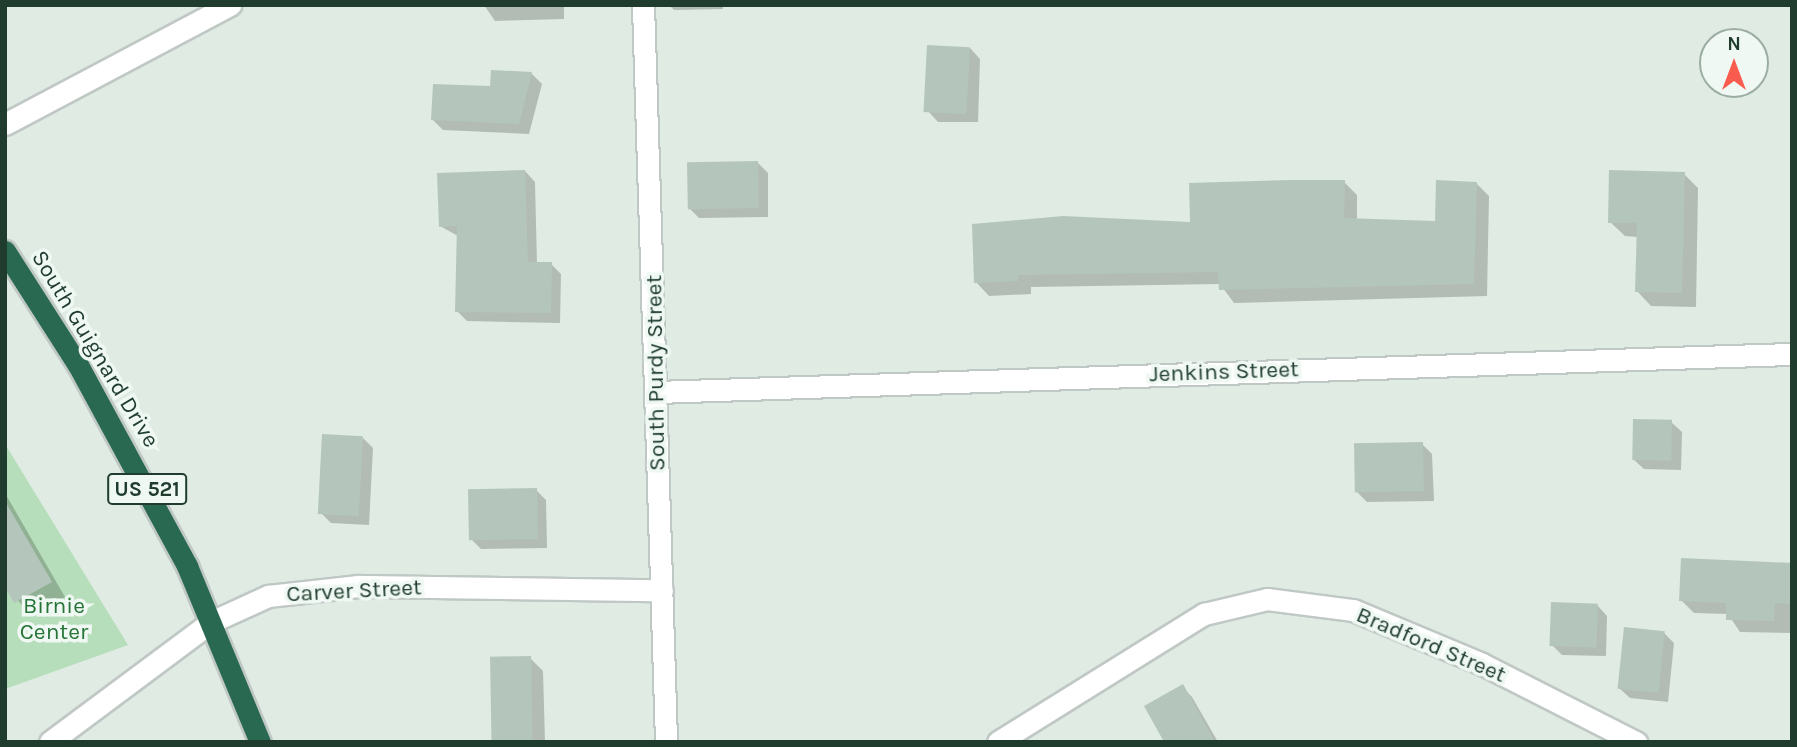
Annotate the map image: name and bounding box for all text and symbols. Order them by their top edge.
north arrow [1699,28,1769,98]
text: N [1727,33,1741,55]
street label: South Guignard Drive [25,246,165,452]
street label: South Purdy Street [640,275,672,471]
street label: Jenkins Street [1149,356,1299,388]
road number: US 521 [107,472,187,506]
street label: Carver Street [286,574,422,608]
park label: Birnie Center [20,592,88,646]
street label: Bradford Street [1352,601,1510,689]

